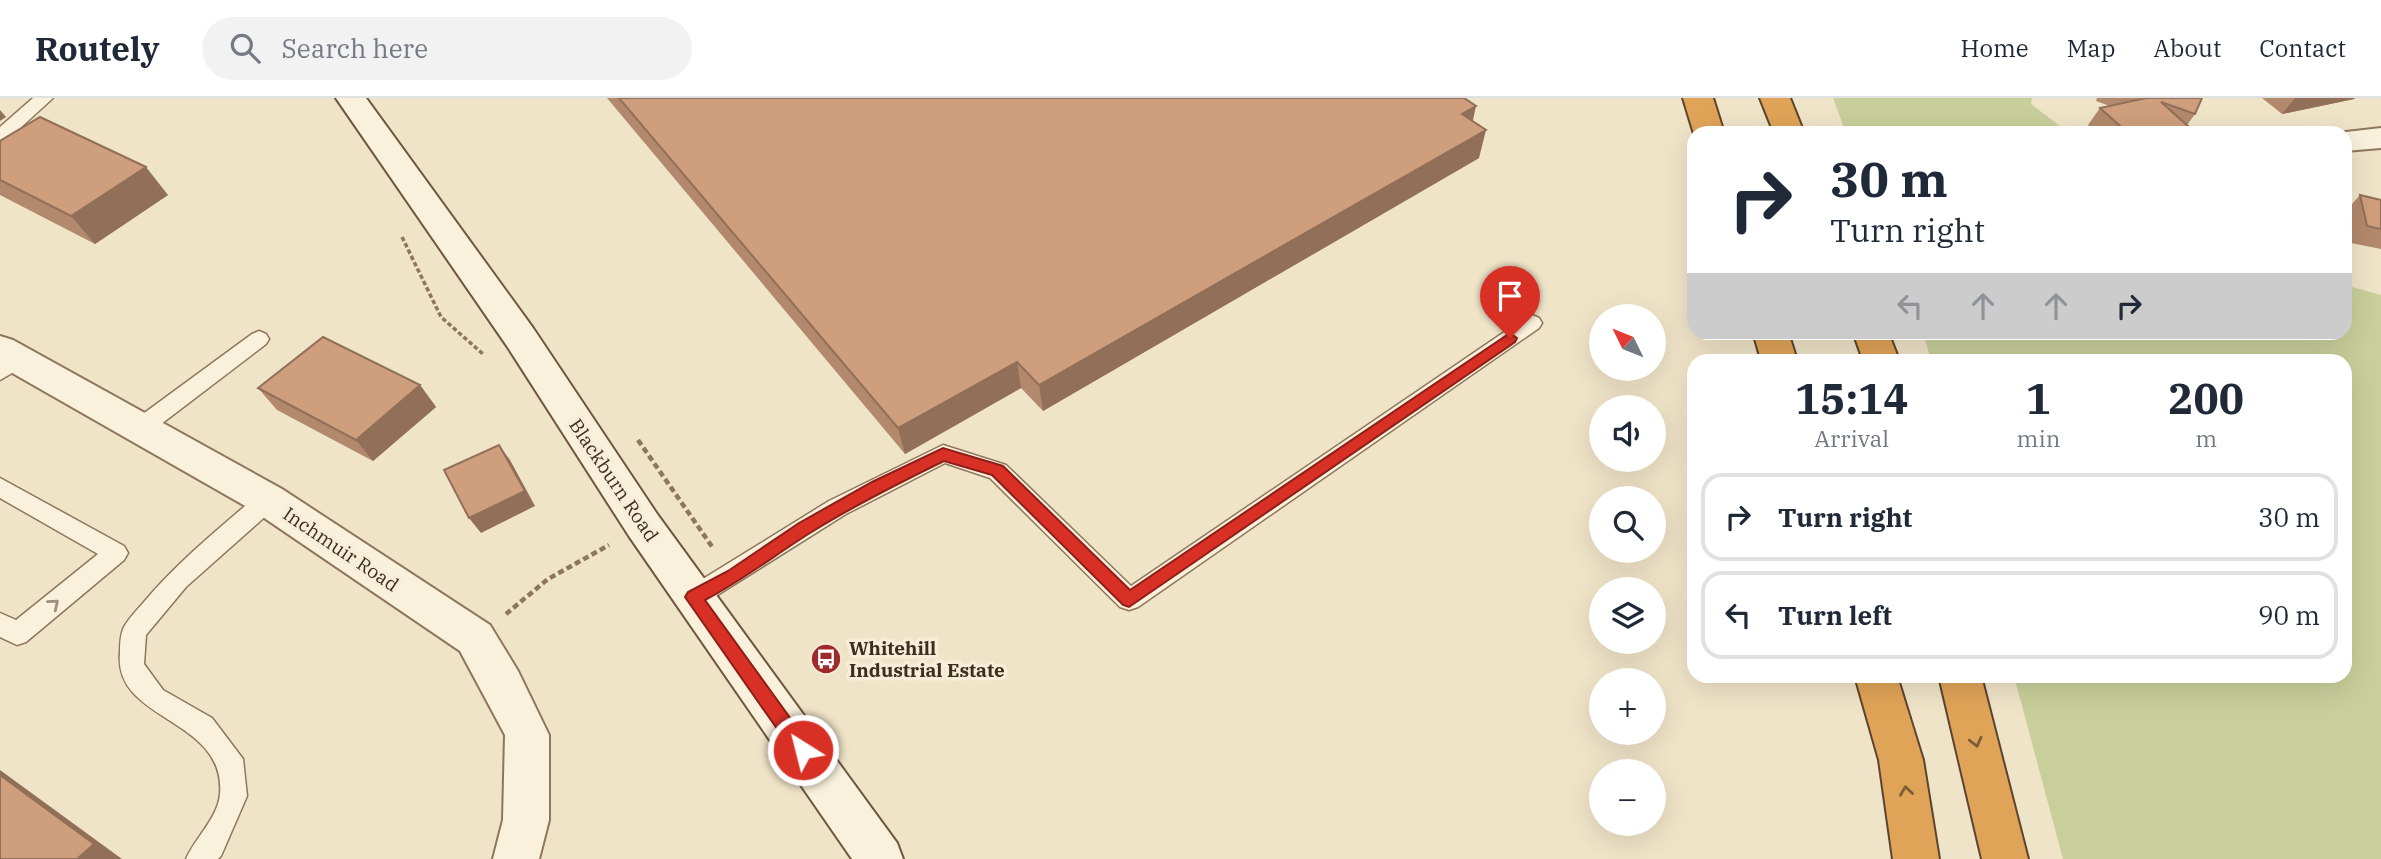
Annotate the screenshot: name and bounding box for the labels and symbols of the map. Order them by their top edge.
pin [1480,266,1540,338]
north arrow [1589,304,1666,382]
street label: Blackburn Road [564,414,664,546]
street label: Inchmuir Road [279,501,403,597]
one-way arrow [46,600,59,612]
place label: Whitehill Industrial Estate [849,636,1005,682]
bus stop icon: Whitehill Industrial Estate [809,642,843,676]
position arrow [766,713,840,787]
one-way arrow [1968,736,1982,748]
one-way arrow [1899,786,1914,797]

